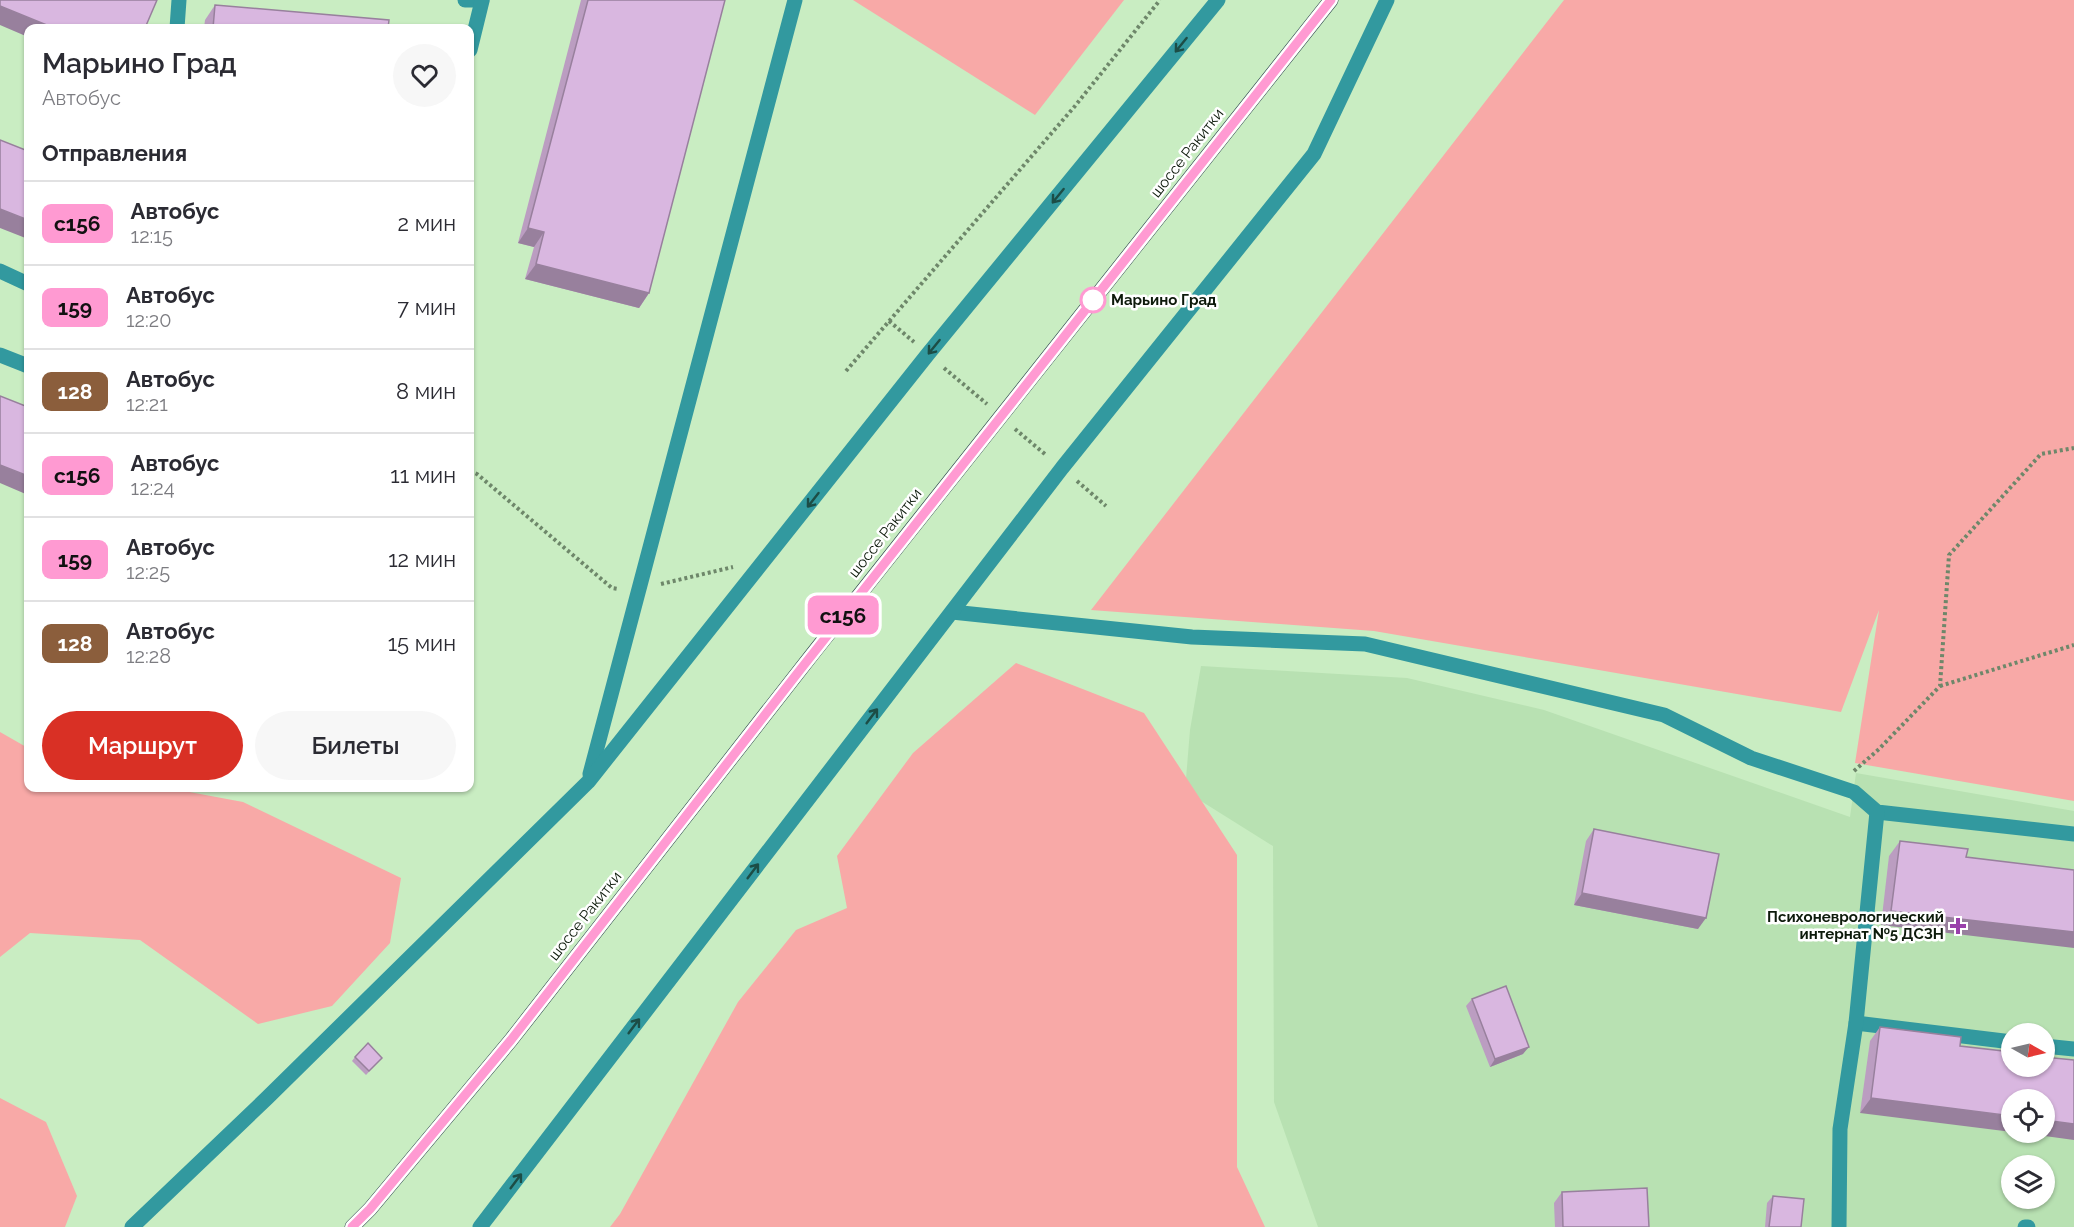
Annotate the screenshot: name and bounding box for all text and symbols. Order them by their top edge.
one-way arrow [1174,37,1188,52]
button: heart [393,44,456,107]
text: Марьино Град [42,47,237,80]
text: Автобус [42,86,121,110]
street label: шоссе Ракитки [1147,105,1227,201]
text: Отправления [42,140,187,166]
one-way arrow [1051,188,1064,204]
text: Автобус [131,198,219,224]
text: 2 мин [398,210,456,236]
text: с156 [54,211,101,236]
text: 12:15 [131,224,173,248]
text: Автобус [126,282,215,308]
marker: Марьино Град [1080,287,1106,313]
place label: Марьино Град [1111,291,1217,309]
text: 7 мин [397,294,456,320]
text: 159 [58,295,92,320]
text: 12:20 [126,308,171,332]
one-way arrow [927,339,941,354]
text: Автобус [126,366,215,392]
text: 8 мин [396,378,456,404]
text: 128 [58,379,92,404]
text: 12:21 [126,392,168,416]
text: Автобус [131,450,219,476]
text: 11 мин [390,462,456,488]
text: с156 [54,463,101,488]
text: 12:24 [131,476,175,500]
street label: шоссе Ракитки [845,485,925,581]
one-way arrow [806,491,819,507]
text: Автобус [126,534,215,560]
text: 12 мин [388,546,456,572]
text: 159 [58,547,92,572]
text: 12:25 [126,560,170,584]
line badge: с156 [801,596,885,634]
text: с156 [820,603,866,628]
text: Автобус [126,618,215,644]
text: 15 мин [388,630,456,656]
text: 128 [58,631,92,656]
text: 12:28 [126,644,171,668]
one-way arrow [865,709,878,725]
button: Маршрут [42,711,243,780]
button: Билеты [255,711,456,780]
one-way arrow [746,863,759,879]
street label: шоссе Ракитки [545,868,625,964]
place label: Психоневрологический интернат №5 ДСЗН [1767,908,1944,943]
marker: Психоневрологический интернат №5 ДСЗН [1949,917,1967,935]
one-way arrow [628,1018,641,1034]
north arrow [2001,1023,2055,1077]
map controls [2001,1023,2055,1209]
button: locate [2001,1089,2055,1143]
button: layers [2001,1155,2055,1209]
one-way arrow [509,1173,522,1189]

